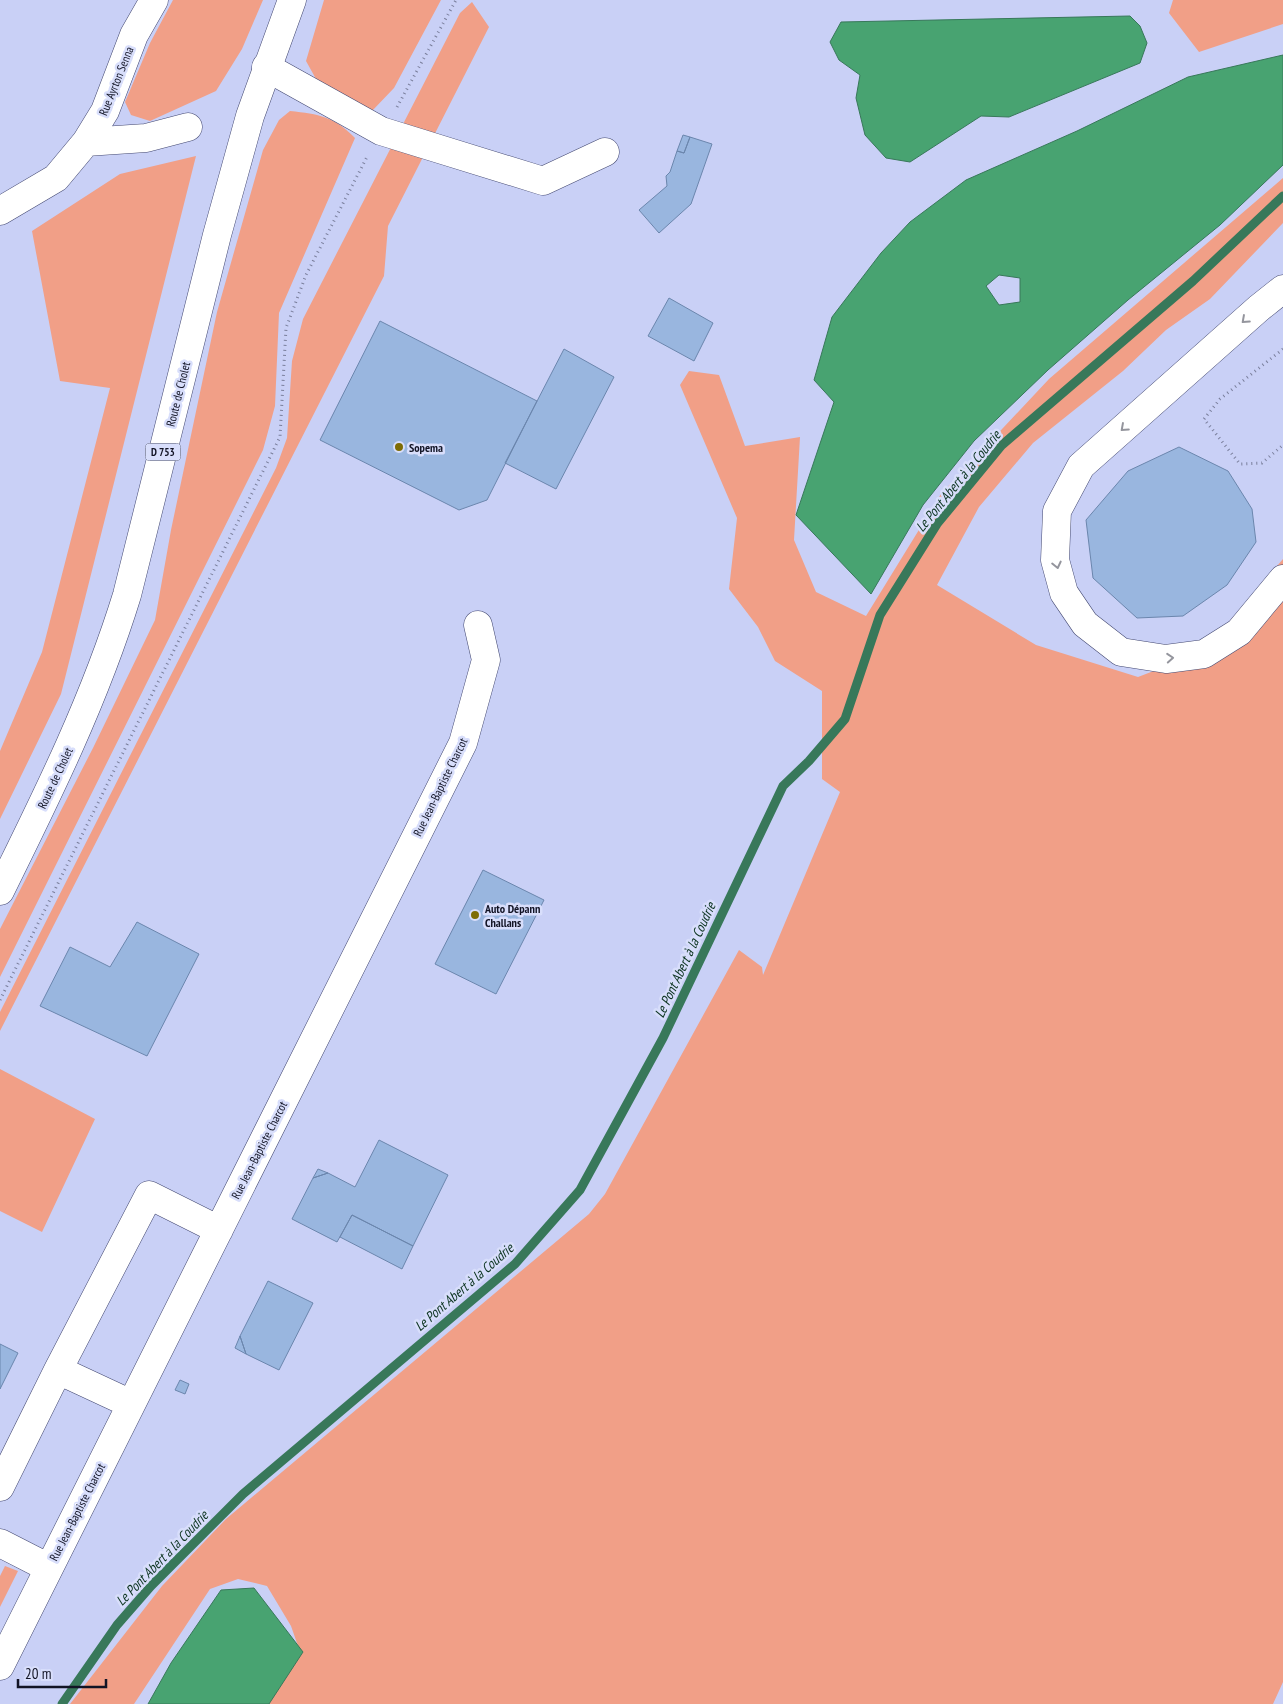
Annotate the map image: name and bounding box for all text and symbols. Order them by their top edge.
street label: Rue Ayrton Senna [95,44,137,118]
one-way arrow [1242,314,1251,323]
street label: Route de Cholet [163,359,193,428]
one-way arrow [1120,422,1129,431]
water label: Le Pont Abert à la Coudrie [912,426,1005,535]
place label: Sopema [409,440,443,455]
marker: Sopema [393,441,405,453]
road number: D 753 [146,444,180,461]
one-way arrow [1051,560,1062,569]
one-way arrow [1167,652,1175,663]
street label: Rue Jean-Baptiste Charcot [410,735,471,839]
street label: Route de Cholet [34,744,76,811]
water label: Le Pont Abert à la Coudrie [650,898,720,1021]
place label: Auto Dépann Challans [484,901,540,930]
marker: Auto Dépann Challans [469,909,481,921]
street label: Rue Jean-Baptiste Charcot [228,1098,290,1201]
water label: Le Pont Abert à la Coudrie [411,1238,518,1335]
street label: Rue Jean-Baptiste Charcot [46,1460,108,1563]
water label: Le Pont Abert à la Coudrie [112,1506,213,1609]
scale bar [18,1656,105,1688]
text: 20 m [25,1664,51,1683]

